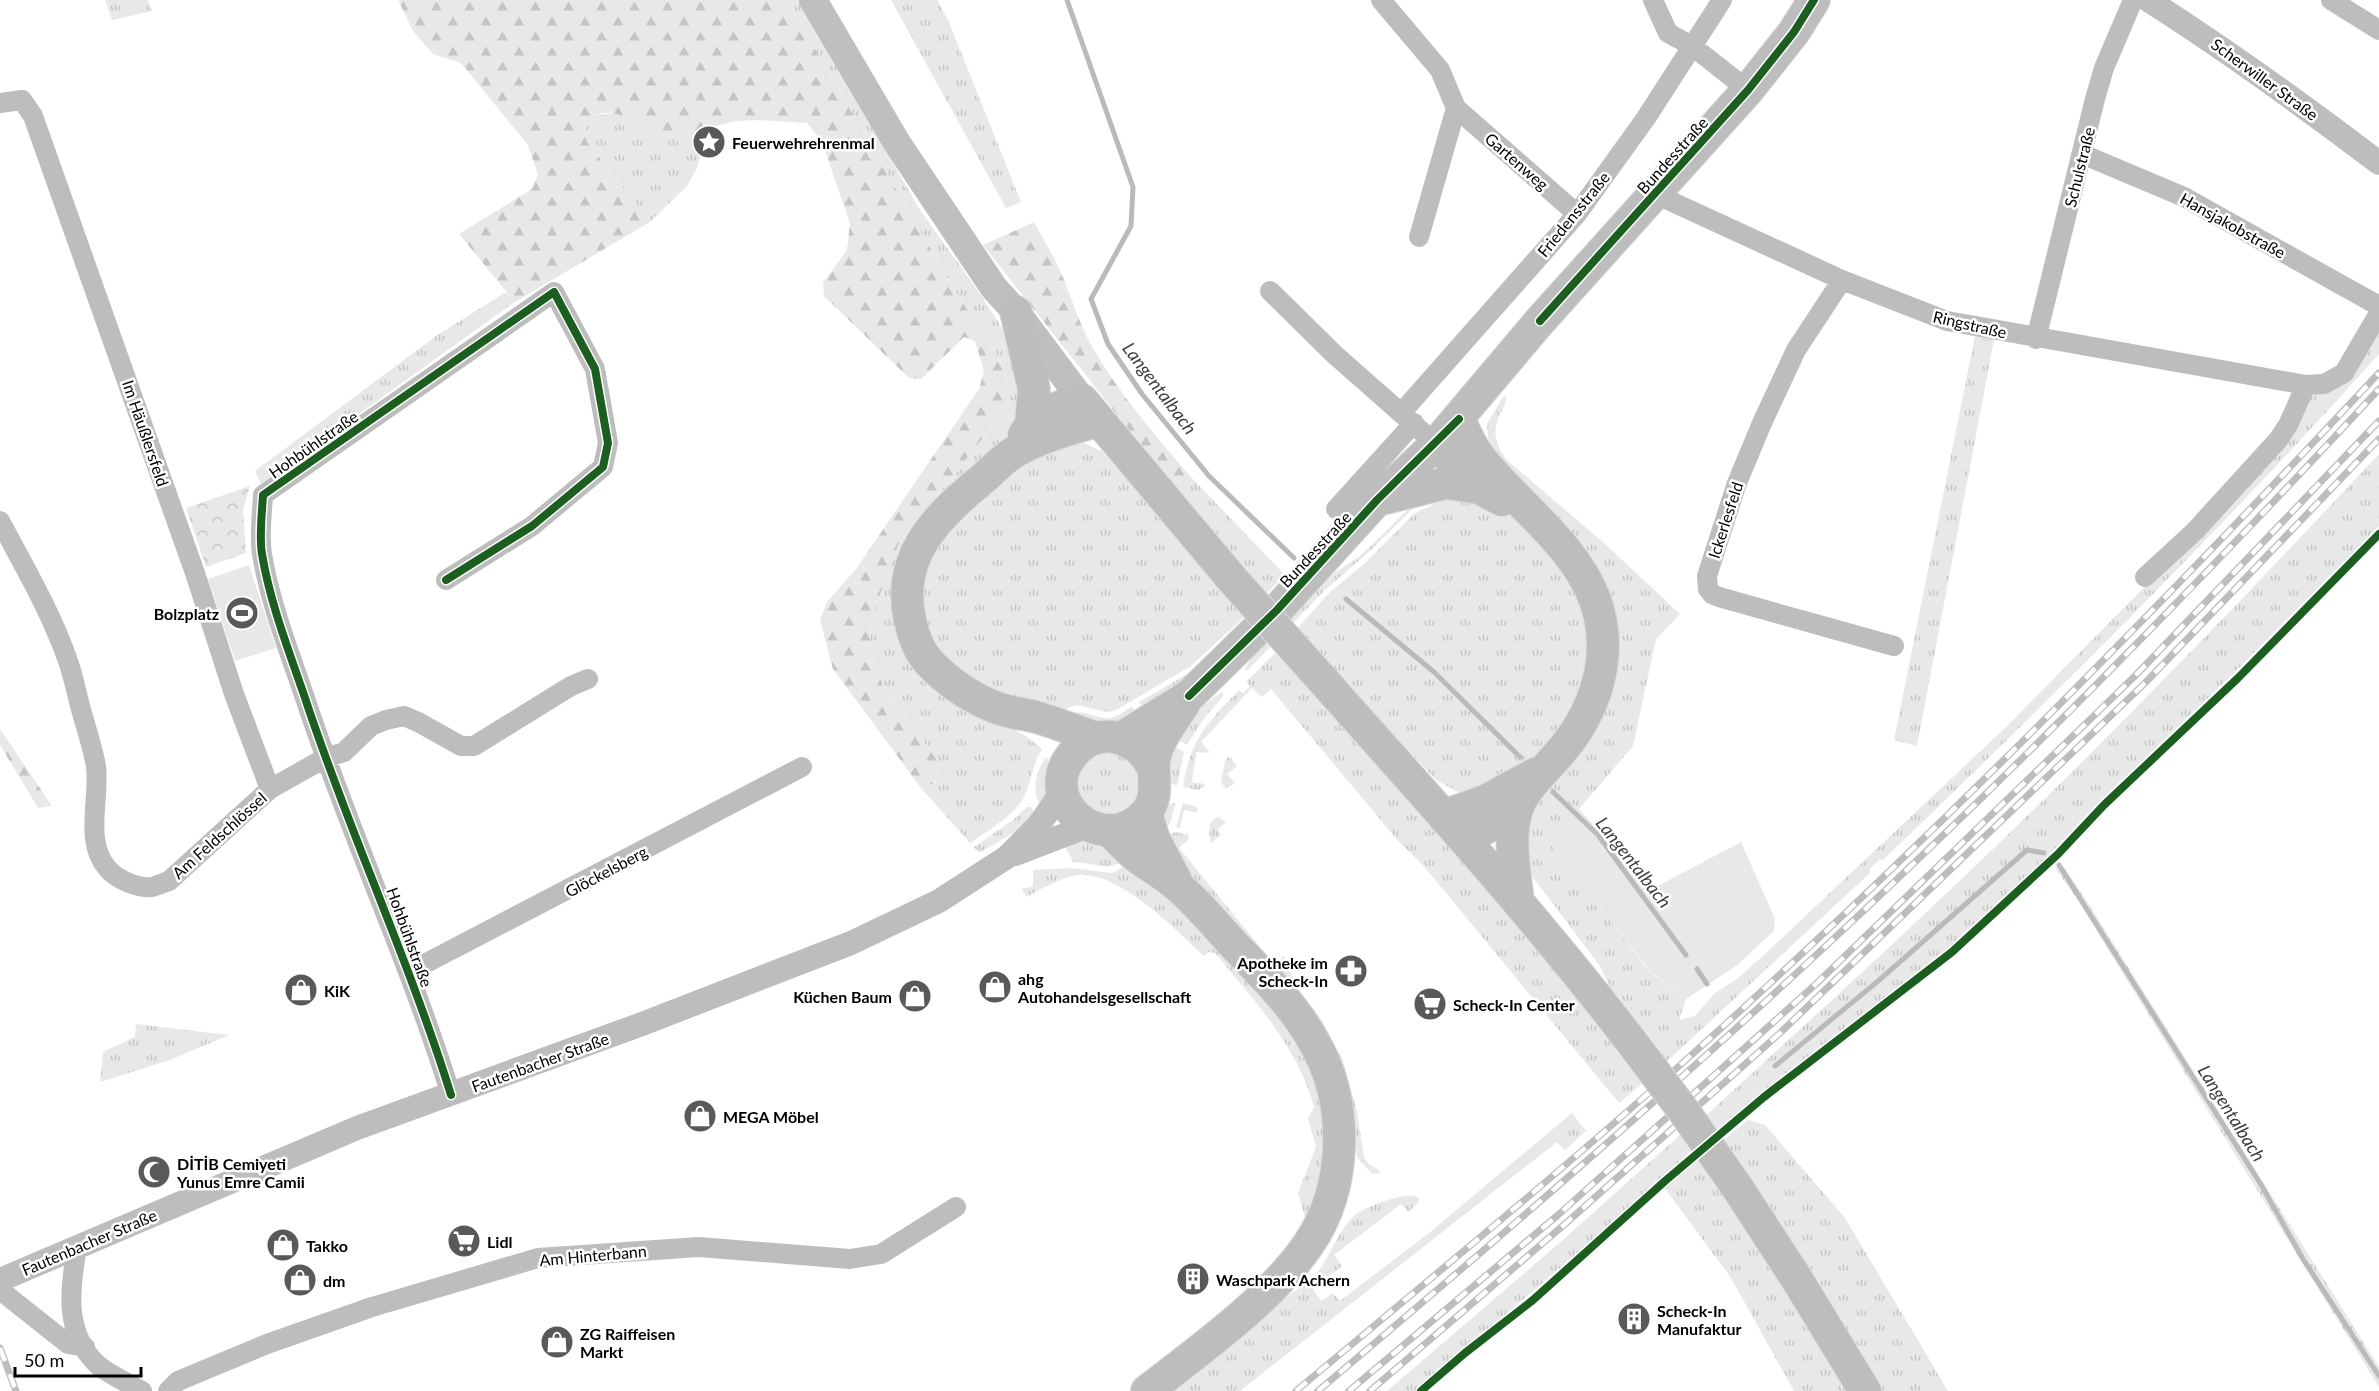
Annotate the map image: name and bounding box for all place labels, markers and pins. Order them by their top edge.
place icon: Feuerwehrehrenmal [691,124,727,160]
place label: Feuerwehrehrenmal [732,133,875,152]
sports icon: Bolzplatz [224,595,260,631]
place label: Bolzplatz [154,604,219,623]
place label: Apotheke im Scheck-In [1236,953,1328,990]
pharmacy icon: Apotheke im Scheck-In [1333,953,1369,989]
shop icon: ahg Autohandelsgesellschaft [977,969,1013,1005]
place label: ahg Autohandelsgesellschaft [1017,969,1192,1006]
shop icon: KiK [283,972,319,1008]
shop icon: Küchen Baum [897,978,933,1014]
place label: KiK [324,981,351,1000]
supermarket icon: Scheck-In Center [1412,986,1448,1022]
place label: Küchen Baum [793,987,892,1006]
place label: Scheck-In Center [1453,995,1575,1014]
shop icon: MEGA Möbel [682,1098,718,1134]
place label: MEGA Möbel [723,1107,819,1126]
mosque icon: DİTİB Cemiyeti Yunus Emre Camii [136,1154,172,1190]
place label: DİTİB Cemiyeti Yunus Emre Camii [176,1154,305,1191]
supermarket icon: Lidl [446,1223,482,1259]
shop icon: Takko [265,1227,301,1263]
place label: Lidl [487,1232,512,1251]
place label: Takko [306,1236,348,1255]
building icon: Waschpark Achern [1175,1261,1211,1297]
shop icon: dm [282,1262,318,1298]
place label: Waschpark Achern [1216,1270,1350,1289]
place label: dm [323,1271,345,1290]
building icon: Scheck-In Manufaktur [1616,1301,1652,1337]
place label: Scheck-In Manufaktur [1657,1301,1741,1338]
shop icon: ZG Raiffeisen Markt [539,1324,575,1360]
place label: ZG Raiffeisen Markt [580,1324,675,1361]

